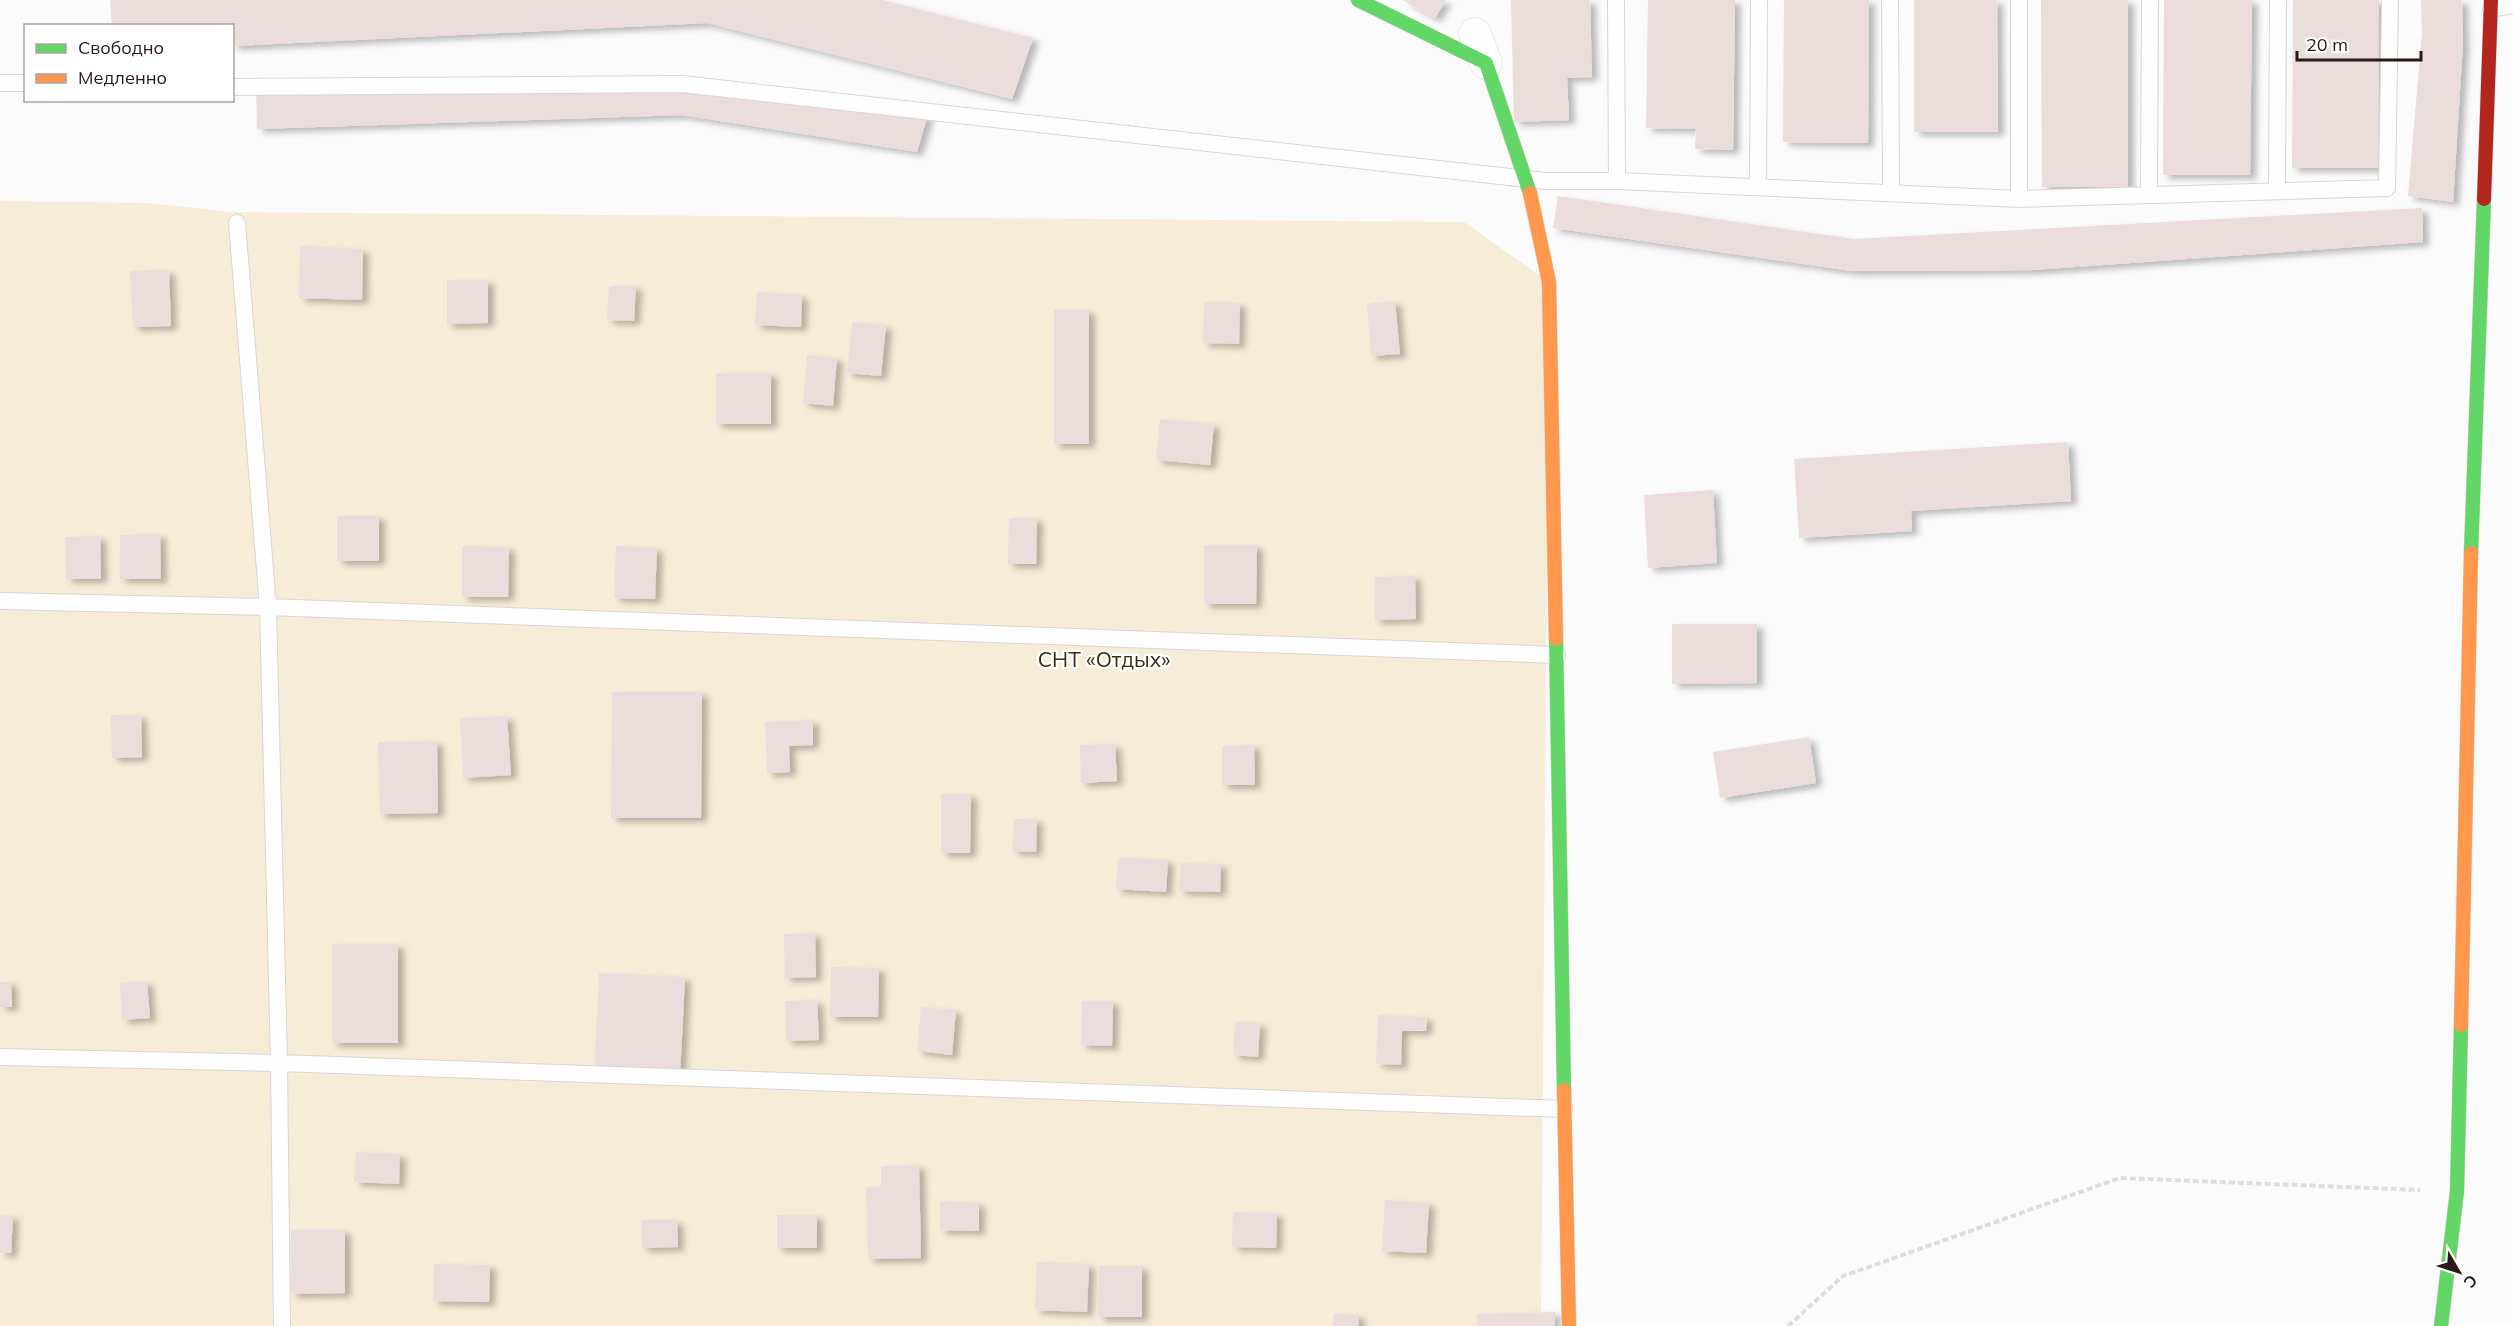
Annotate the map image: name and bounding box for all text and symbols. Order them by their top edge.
legend [24,24,234,102]
scale bar [2297,24,2422,62]
text: 20 m [2306,33,2348,56]
text: Свободно [78,36,164,59]
text: Медленно [78,66,167,89]
park label: СНТ «Отдых» [1038,646,1170,672]
north arrow [2429,1242,2489,1302]
text: С [2459,1271,2482,1292]

